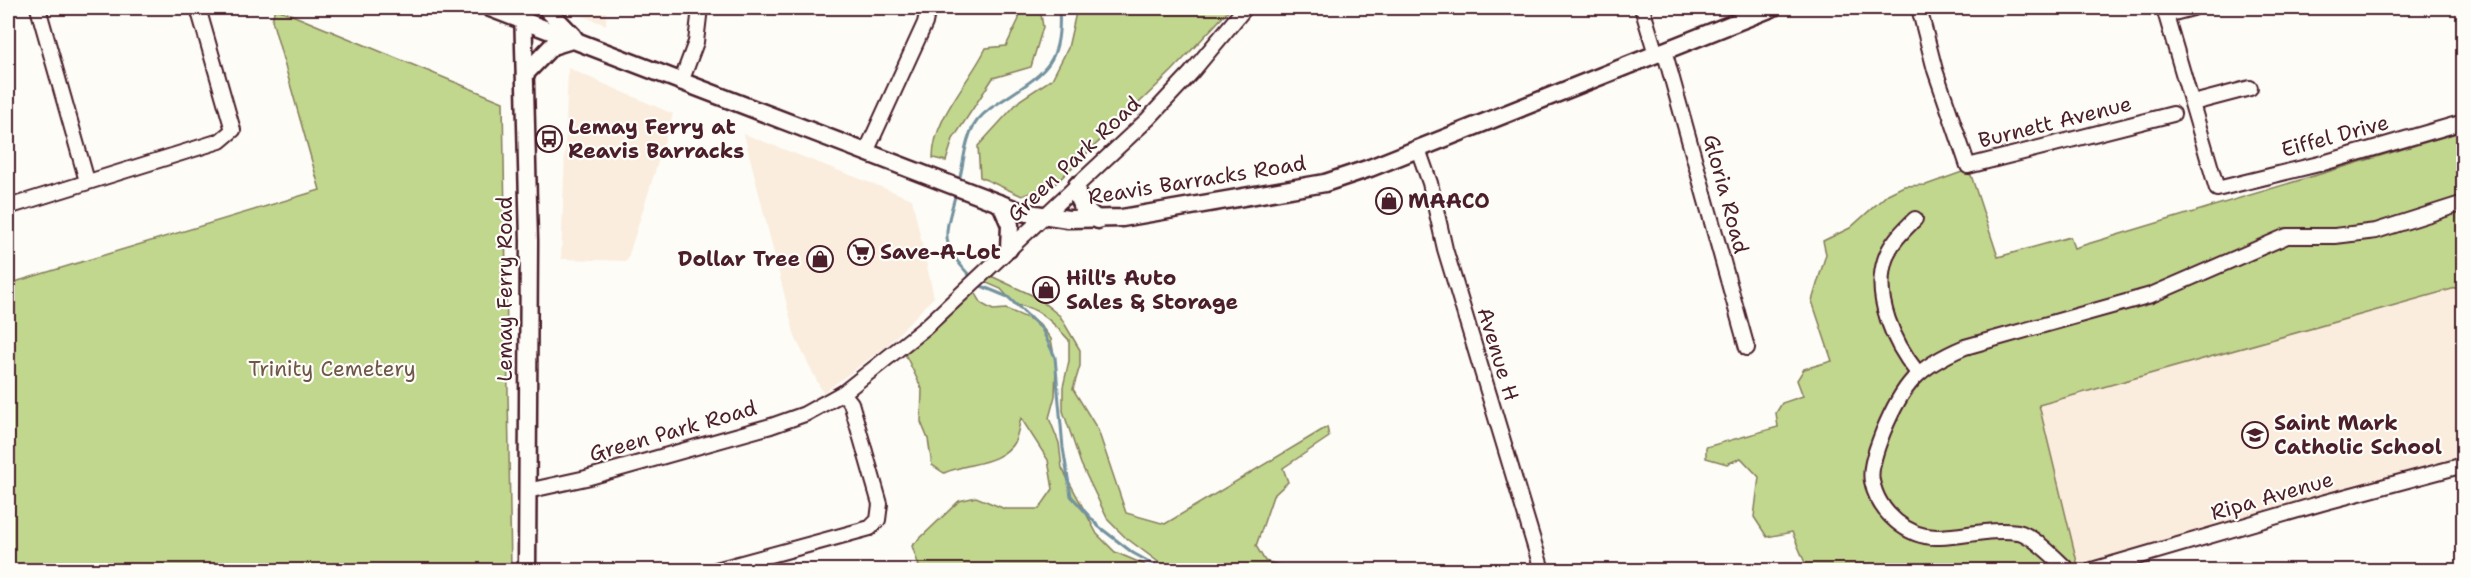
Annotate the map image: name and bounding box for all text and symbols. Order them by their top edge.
street label: Burnett Avenue [1975,89,2135,155]
street label: Green Park Road [1001,90,1147,228]
street label: Eiffel Drive [2278,108,2392,164]
place label: Lemay Ferry at Reavis Barracks [568,113,744,165]
bus stop icon: Lemay Ferry at Reavis Barracks [534,124,564,154]
street label: Gloria Road [1697,131,1755,257]
street label: Reavis Barracks Road [1086,149,1308,211]
shop icon: MAACO [1374,186,1404,216]
place label: MAACO [1408,187,1490,215]
street label: Lemay Ferry Road [491,196,519,382]
supermarket icon: Save-A-Lot [846,237,876,267]
place label: Save-A-Lot [880,238,1001,266]
shop icon: Dollar Tree [805,244,835,274]
place label: Dollar Tree [678,245,800,273]
place label: Hill's Auto Sales & Storage [1066,264,1238,316]
shop icon: Hill's Auto Sales & Storage [1031,275,1061,305]
street label: Avenue H [1470,304,1526,404]
park label: Trinity Cemetery [248,355,416,383]
street label: Green Park Road [586,394,760,468]
place label: Saint Mark Catholic School [2274,409,2442,461]
school or university icon: Saint Mark Catholic School [2240,420,2270,450]
street label: Ripa Avenue [2207,465,2337,527]

